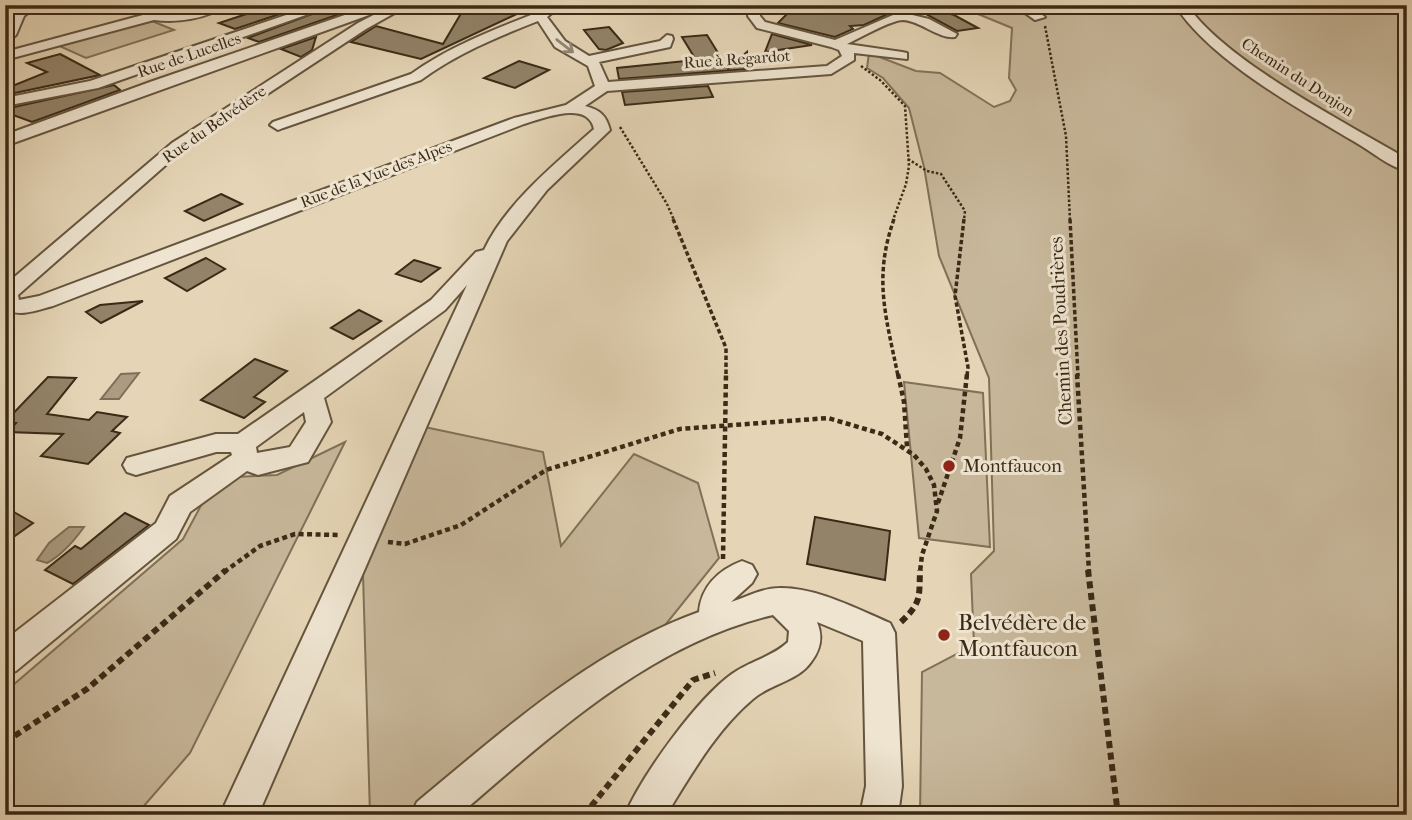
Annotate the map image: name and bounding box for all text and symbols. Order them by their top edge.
street label: Rue de Lucelles [135,28,243,82]
street label: Chemin du Donjon [1238,34,1358,121]
one-way arrow [556,39,574,54]
street label: Rue à Regardot [683,46,791,72]
street label: Rue du Belvédère [159,81,270,167]
street label: Rue de la Vue des Alpes [298,136,454,212]
street label: Chemin des Poudrières [1045,236,1077,426]
place label: Montfaucon [963,455,1062,477]
marker: Montfaucon [941,458,957,474]
place label: Belvédère de Montfaucon [958,609,1087,662]
marker: Belvédère de Montfaucon [936,627,952,643]

